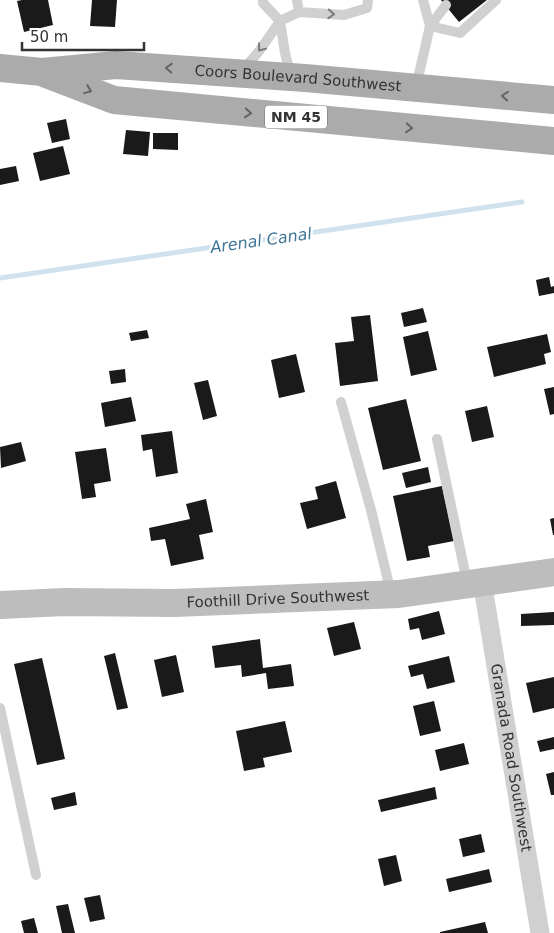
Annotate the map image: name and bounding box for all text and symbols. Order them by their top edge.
one-way arrow [328,8,336,19]
scale bar [22,20,145,52]
text: 50 m [30,28,68,46]
one-way arrow [258,42,267,52]
street label: Coors Boulevard Southwest [194,61,402,95]
one-way arrow [165,63,173,74]
one-way arrow [83,84,92,94]
one-way arrow [501,91,509,102]
road number: NM 45 [265,105,327,128]
one-way arrow [244,107,252,118]
one-way arrow [406,122,414,133]
water label: Arenal Canal [208,224,314,257]
street label: Foothill Drive Southwest [186,586,370,611]
street label: Granada Road Southwest [487,662,535,853]

